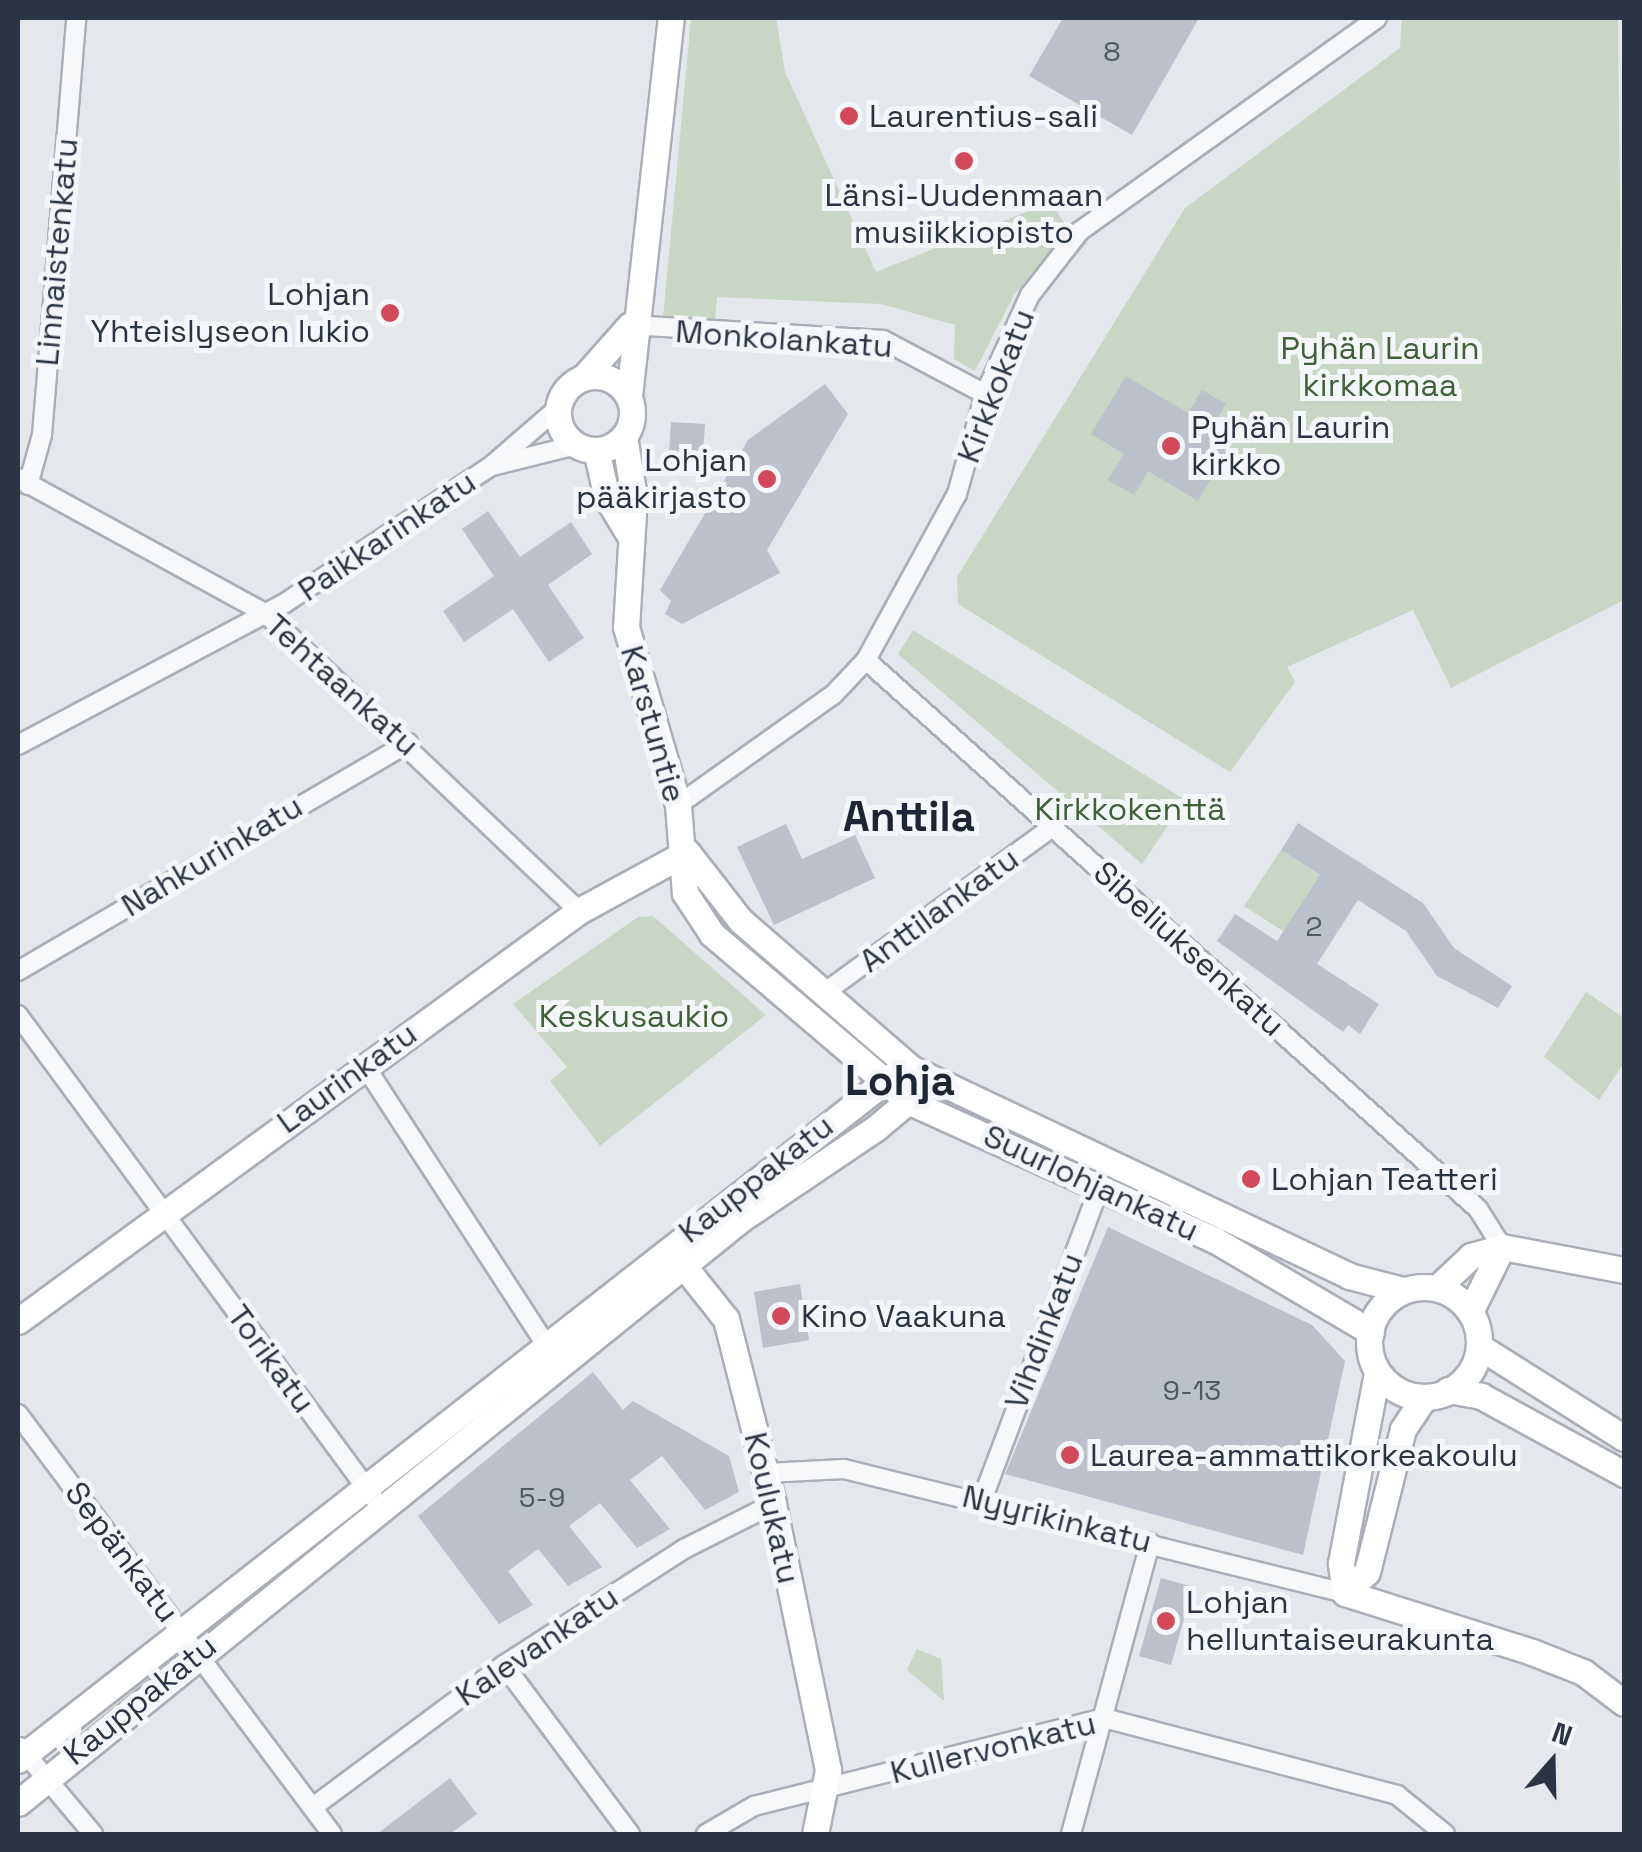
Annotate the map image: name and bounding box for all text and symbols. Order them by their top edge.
house number: 8 [1103,34,1121,68]
place label: Laurentius-sali [869,97,1098,135]
marker: Laurentius-sali [838,105,860,127]
street label: Linnaistenkatu [28,136,86,368]
marker: Länsi-Uudenmaan musiikkiopisto [953,150,975,172]
place label: Länsi-Uudenmaan musiikkiopisto [825,177,1103,252]
place label: Lohjan Yhteislyseon lukio [90,276,370,351]
marker: Lohjan Yhteislyseon lukio [379,302,401,324]
street label: Kirkkokatu [949,304,1043,468]
street label: Monkolankatu [674,312,894,366]
park label: Pyhän Laurin kirkkomaa [1280,330,1480,405]
place label: Pyhän Laurin kirkko [1191,409,1390,484]
marker: Pyhän Laurin kirkko [1160,435,1182,457]
place label: Lohjan pääkirjasto [576,442,747,517]
street label: Paikkarinkatu [291,463,483,609]
marker: Lohjan pääkirjasto [756,468,778,490]
street label: Tehtaankatu [257,606,427,764]
street label: Karstuntie [612,641,694,807]
street label: Nahkurinkatu [115,787,309,925]
park label: Kirkkokenttä [1034,790,1226,828]
district label: Anttila [843,792,975,842]
street label: Anttilankatu [852,839,1026,981]
street label: Sibeliuksenkatu [1086,853,1292,1045]
house number: 2 [1306,909,1322,943]
park label: Keskusaukio [539,997,729,1035]
street label: Laurinkatu [270,1015,424,1141]
district label: Lohja [845,1056,955,1106]
street label: Kauppakatu [671,1107,841,1251]
street label: Suurlohjankatu [978,1116,1204,1250]
place label: Lohjan Teatteri [1271,1160,1499,1198]
marker: Lohjan Teatteri [1240,1168,1262,1190]
street label: Vihdinkatu [997,1248,1091,1414]
place label: Kino Vaakuna [801,1297,1006,1335]
street label: Torikatu [219,1298,323,1420]
marker: Kino Vaakuna [770,1305,792,1327]
house number: 9-13 [1163,1373,1221,1407]
street label: Koulukatu [736,1429,808,1587]
place label: Laurea-ammattikorkeakoulu [1090,1436,1518,1474]
marker: Laurea-ammattikorkeakoulu [1059,1444,1081,1466]
street label: Sepänkatu [57,1474,187,1630]
street label: Nyyrikinkatu [958,1477,1156,1561]
house number: 5-9 [519,1480,565,1514]
street label: Kalevankatu [449,1578,625,1714]
place label: Lohjan helluntaiseurakunta [1186,1584,1494,1659]
marker: Lohjan helluntaiseurakunta [1155,1610,1177,1632]
street label: Kauppakatu [56,1627,224,1773]
street label: Kullervonkatu [886,1704,1100,1792]
north arrow [1502,1712,1602,1812]
text: N [1547,1714,1577,1754]

